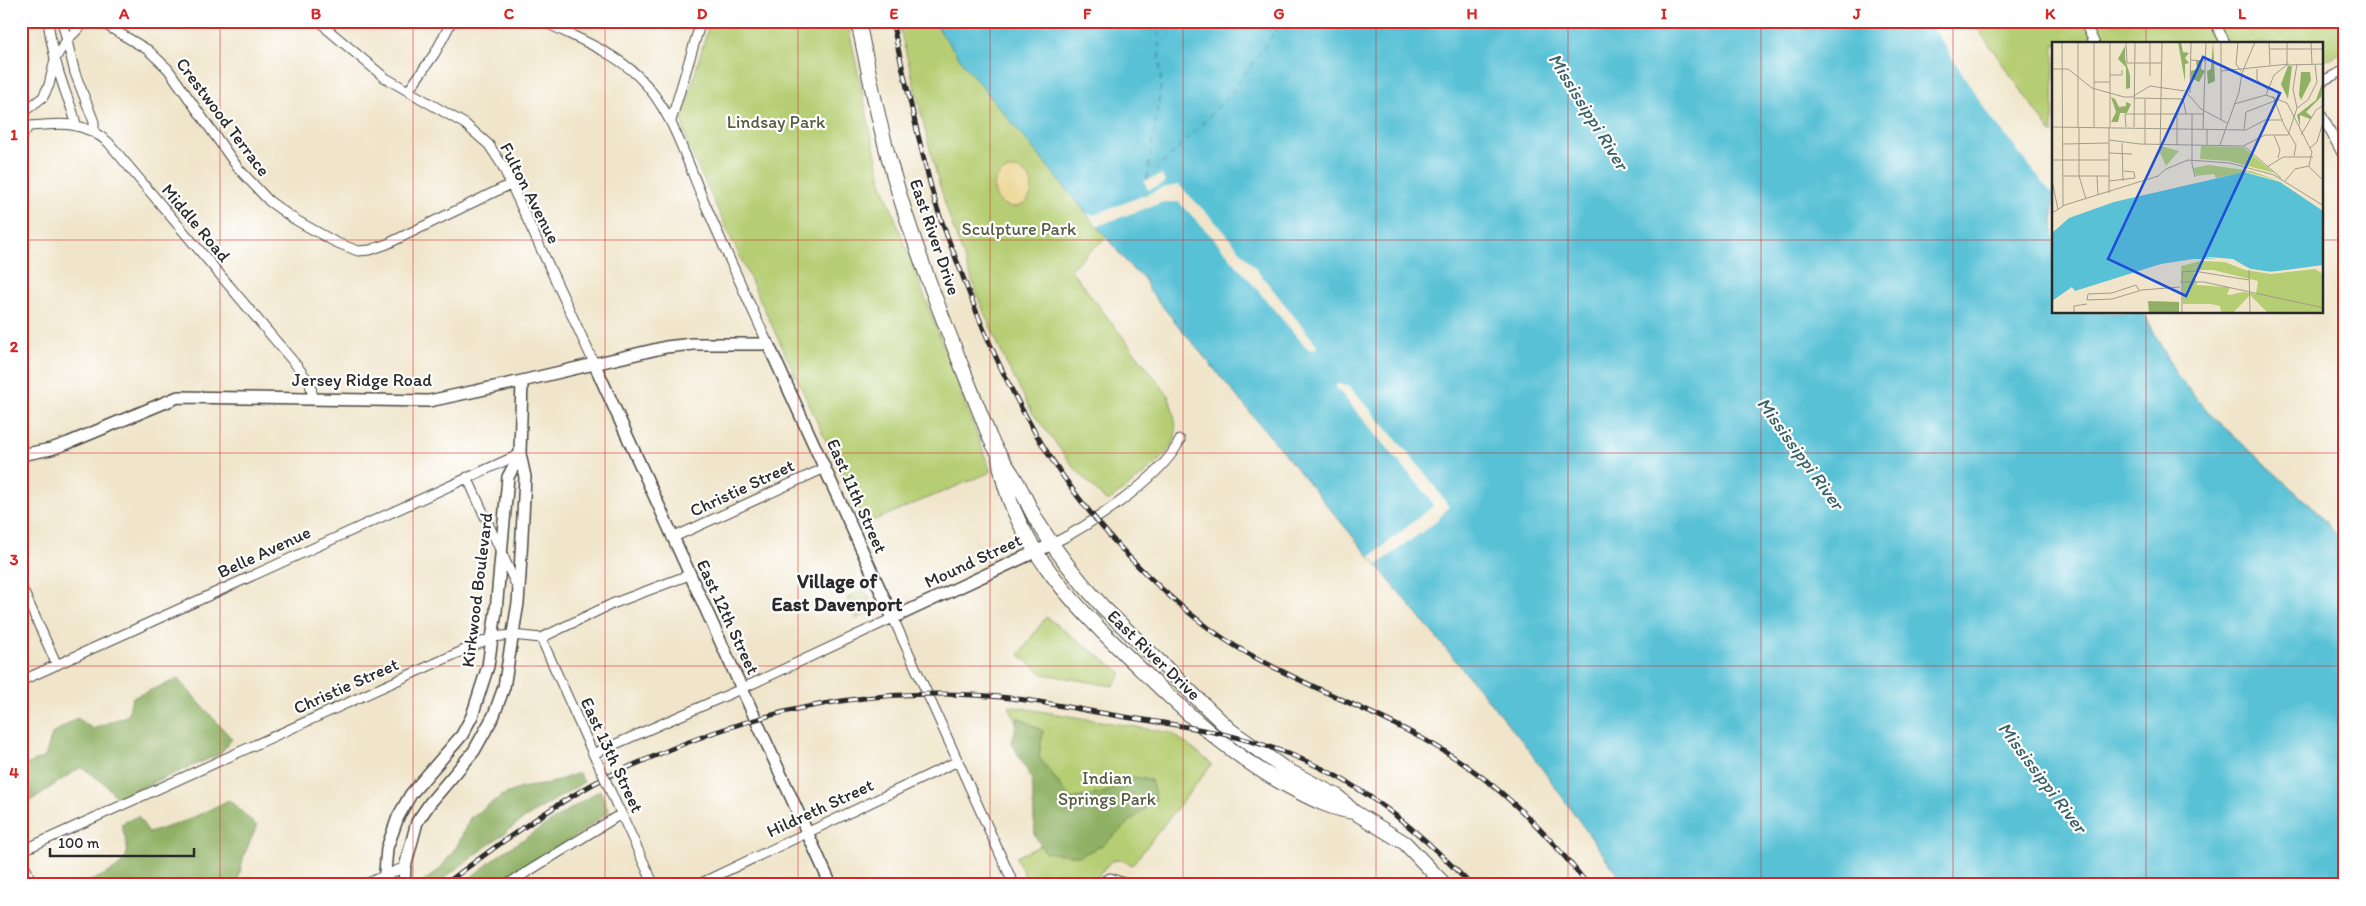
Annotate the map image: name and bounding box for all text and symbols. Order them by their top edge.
text: A [118,4,130,23]
text: B [311,4,322,23]
text: C [504,4,515,23]
text: D [697,4,708,23]
text: E [890,4,899,23]
text: F [1083,4,1092,23]
text: G [1273,4,1285,23]
text: H [1466,4,1478,23]
text: I [1661,4,1667,23]
text: J [1852,4,1861,23]
text: K [2045,4,2056,23]
text: L [2238,4,2247,23]
inset map [2052,42,2324,314]
water label: Mississippi River [1543,49,1635,175]
street label: Crestwood Terrace [171,53,275,181]
park label: Lindsay Park [727,111,826,133]
text: 1 [10,125,18,144]
street label: Fulton Avenue [495,139,565,247]
street label: East River Drive [905,176,965,298]
street label: Middle Road [157,179,235,267]
park label: Sculpture Park [962,218,1077,240]
text: 2 [10,337,19,356]
street label: Jersey Ridge Road [292,369,432,391]
water label: Mississippi River [1752,393,1850,516]
street label: East 11th Street [822,435,892,557]
street label: Christie Street [686,454,798,522]
street label: Kirkwood Boulevard [457,511,497,669]
street label: Belle Avenue [214,521,314,583]
street label: Mound Street [921,529,1025,593]
text: 3 [10,550,19,569]
street label: East 12th Street [692,556,764,678]
district label: Village of East Davenport [771,569,903,617]
street label: East River Drive [1103,605,1205,705]
street label: Christie Street [290,653,402,719]
street label: East 13th Street [576,694,648,816]
water label: Mississippi River [1993,717,2093,839]
text: 4 [9,763,19,782]
park label: Indian Springs Park [1058,767,1157,810]
street label: Hildreth Street [763,774,877,842]
scale bar [50,826,194,858]
text: 100 m [58,834,100,852]

